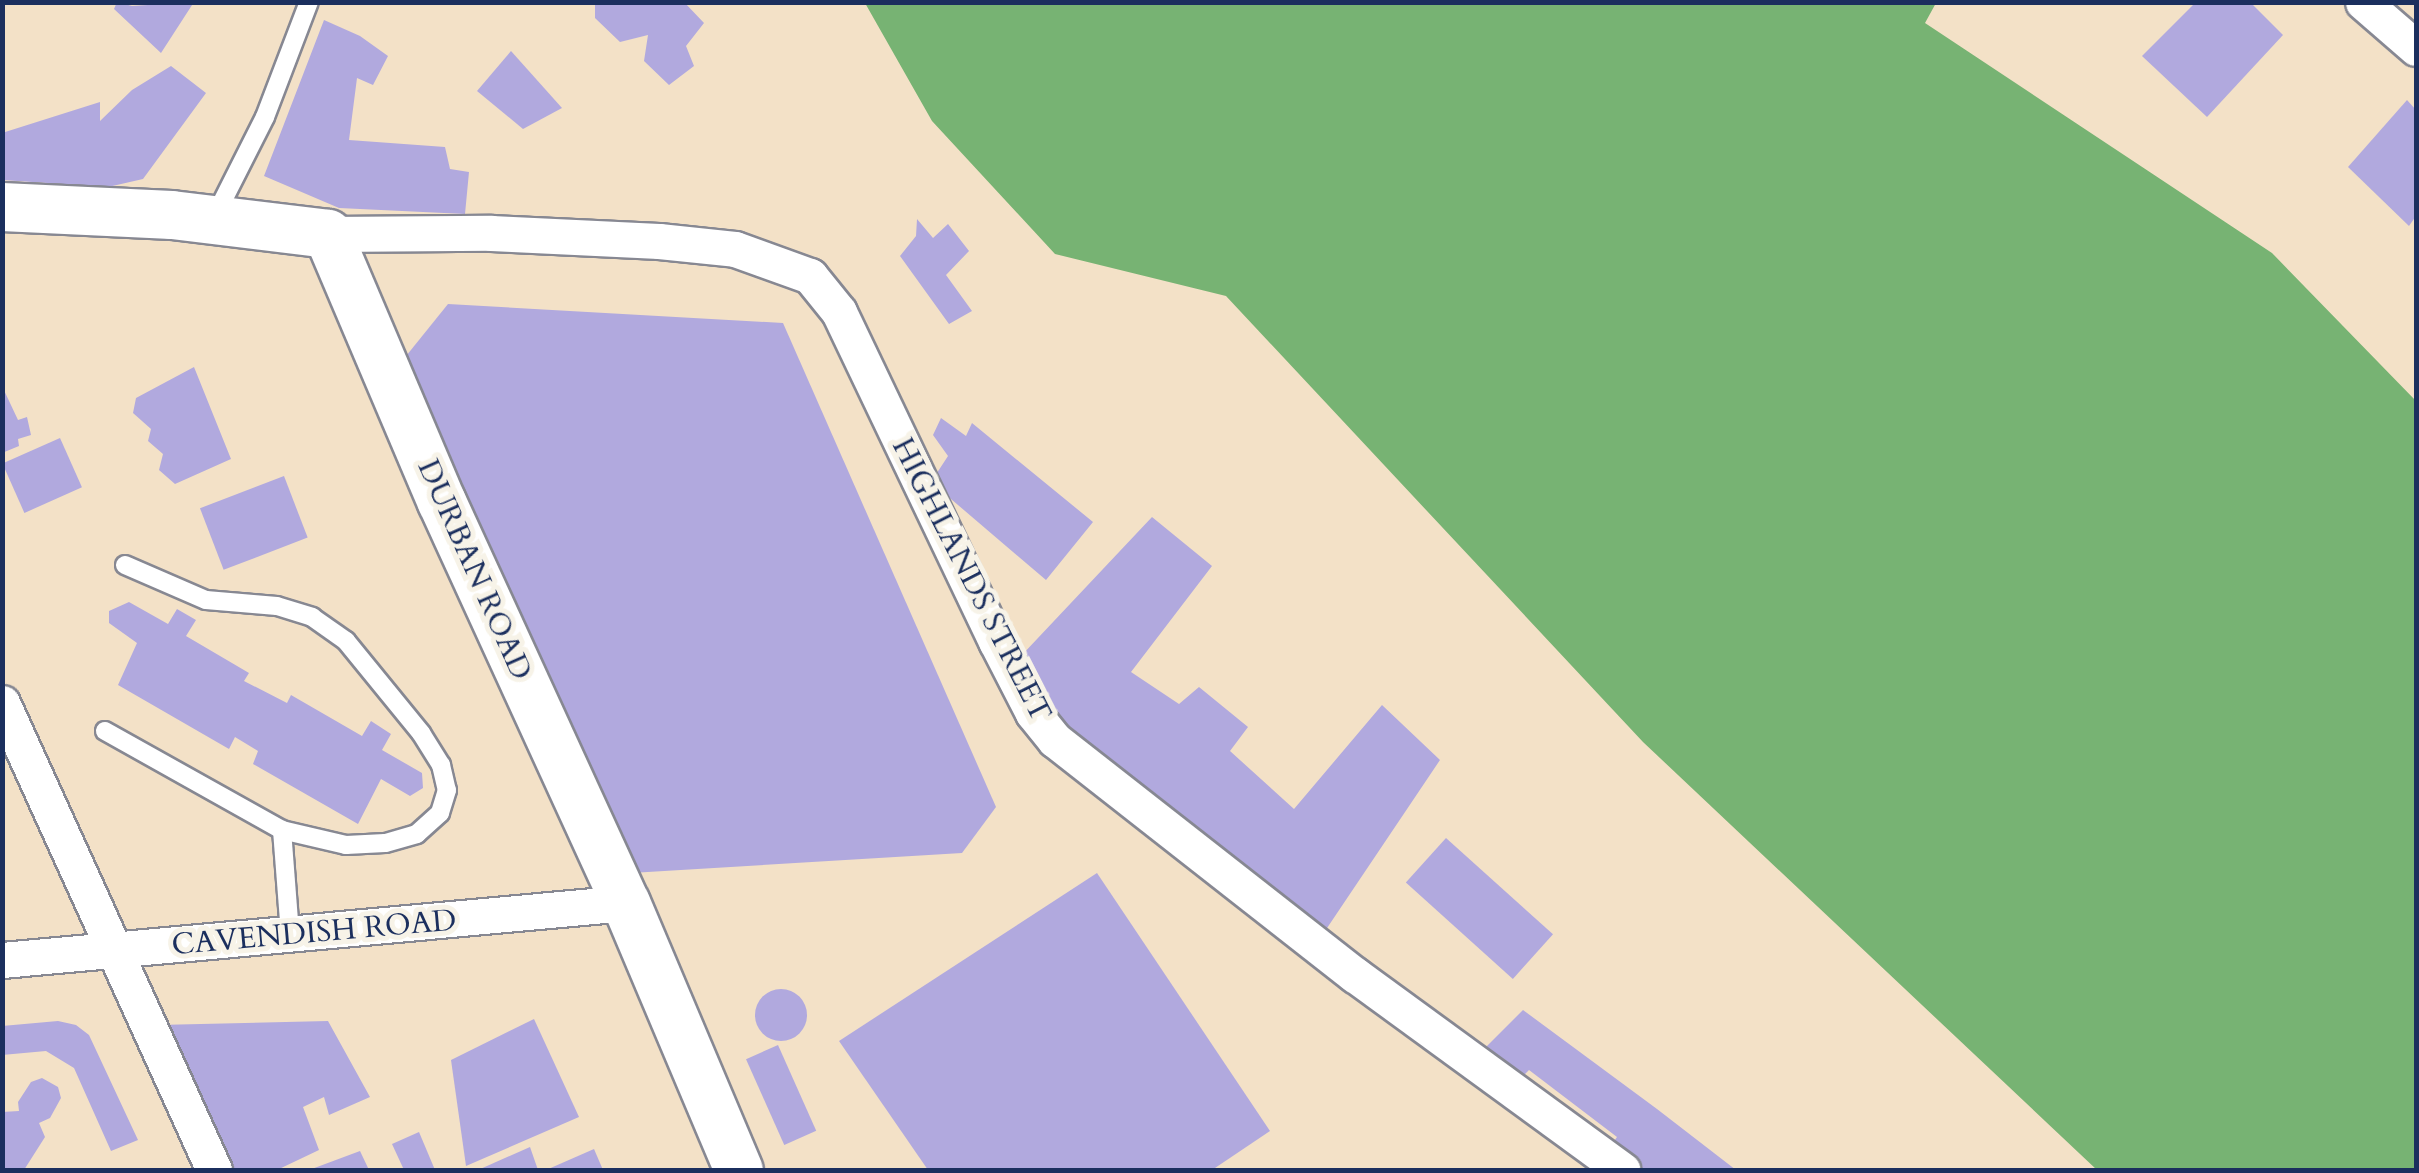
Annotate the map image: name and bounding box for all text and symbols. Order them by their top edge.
street label: HIGHLANDS STREET [884,432,1058,728]
street label: DURBAN ROAD [409,454,539,686]
street label: CAVENDISH ROAD [170,903,458,963]

